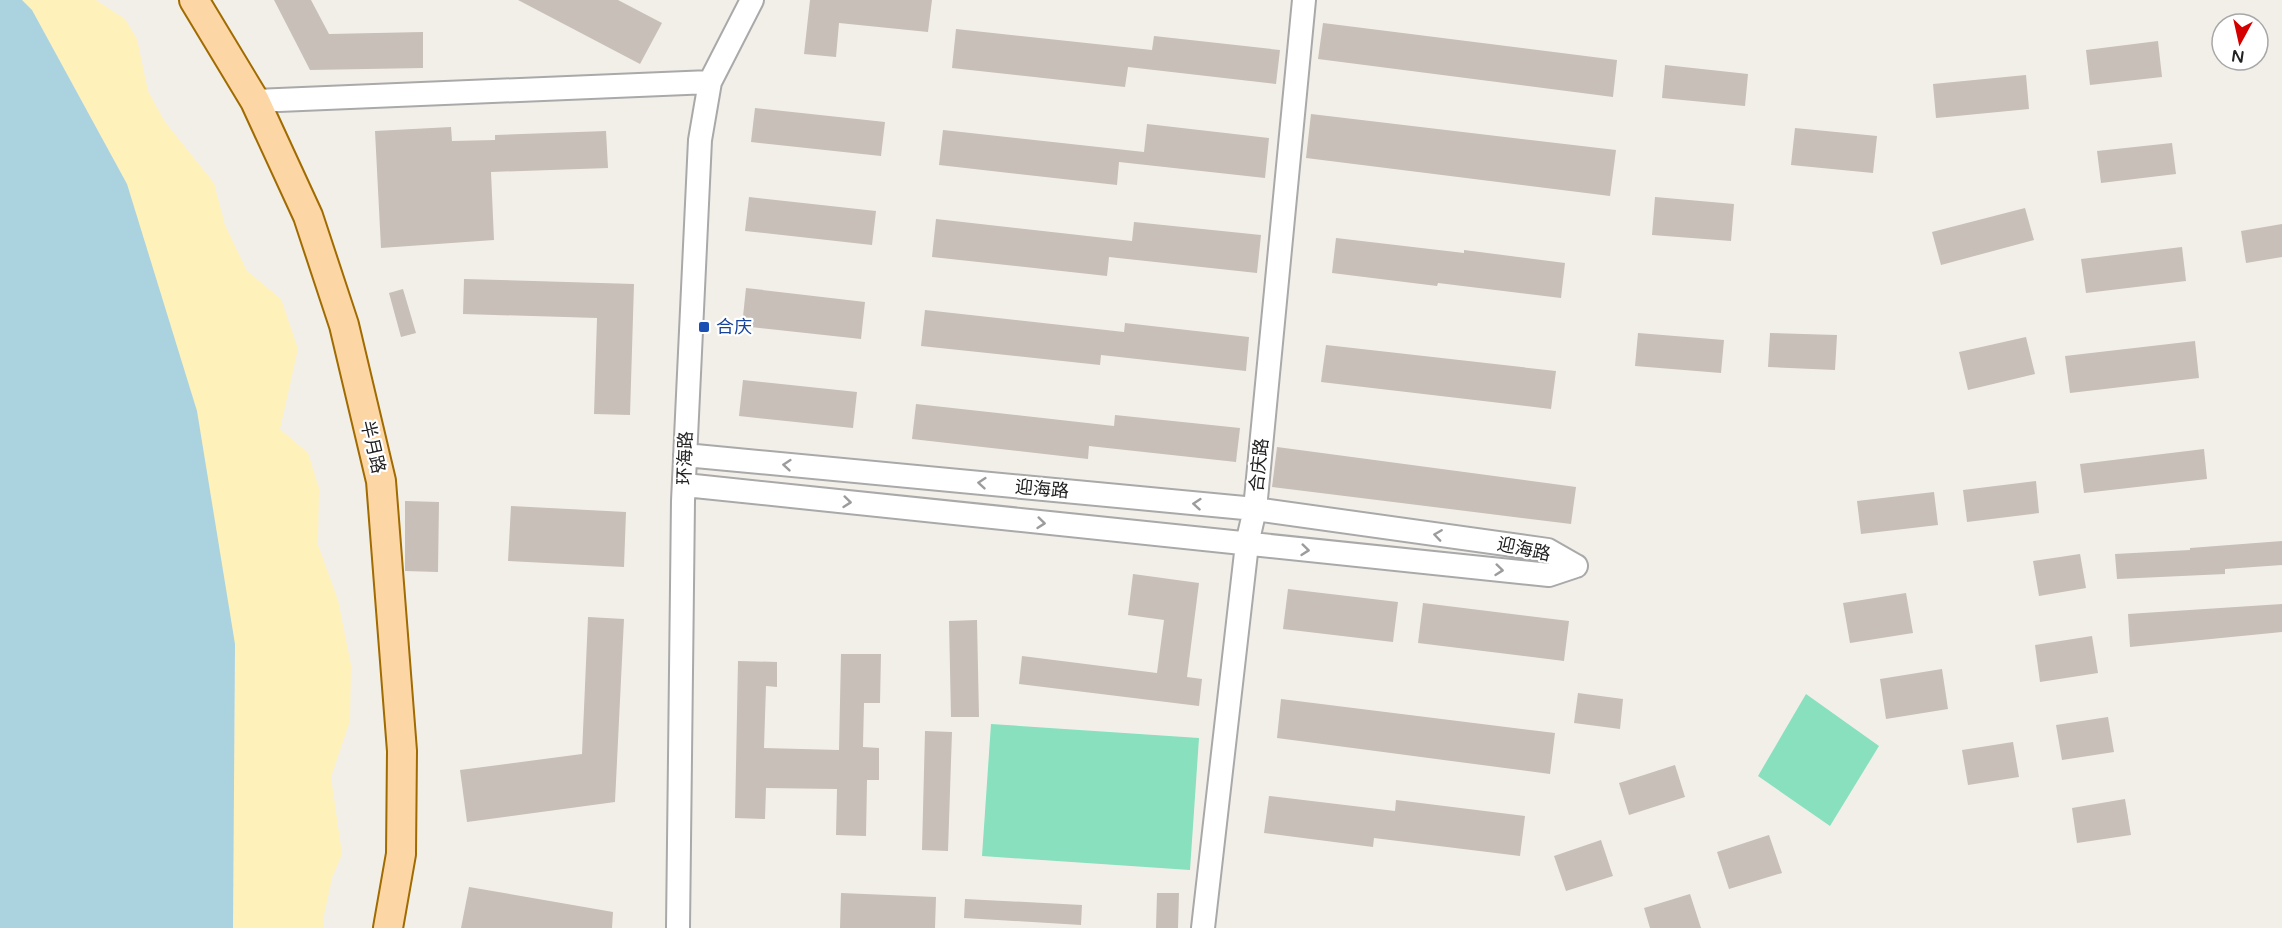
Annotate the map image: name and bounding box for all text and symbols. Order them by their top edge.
north arrow [2210,12,2270,72]
text: N [2230,45,2246,67]
place label: 合庆 [716,316,752,338]
marker: 合庆 [697,320,711,334]
street label: 半月路 [356,418,390,476]
street label: 环海路 [673,431,697,485]
street label: 合庆路 [1245,437,1273,493]
one-way arrow [783,459,792,472]
street label: 迎海路 [1014,476,1070,502]
one-way arrow [977,477,986,490]
one-way arrow [843,495,852,508]
one-way arrow [1192,498,1201,511]
one-way arrow [1037,516,1046,529]
one-way arrow [1434,529,1443,541]
street label: 迎海路 [1495,533,1553,565]
one-way arrow [1300,543,1309,556]
one-way arrow [1494,563,1503,576]

